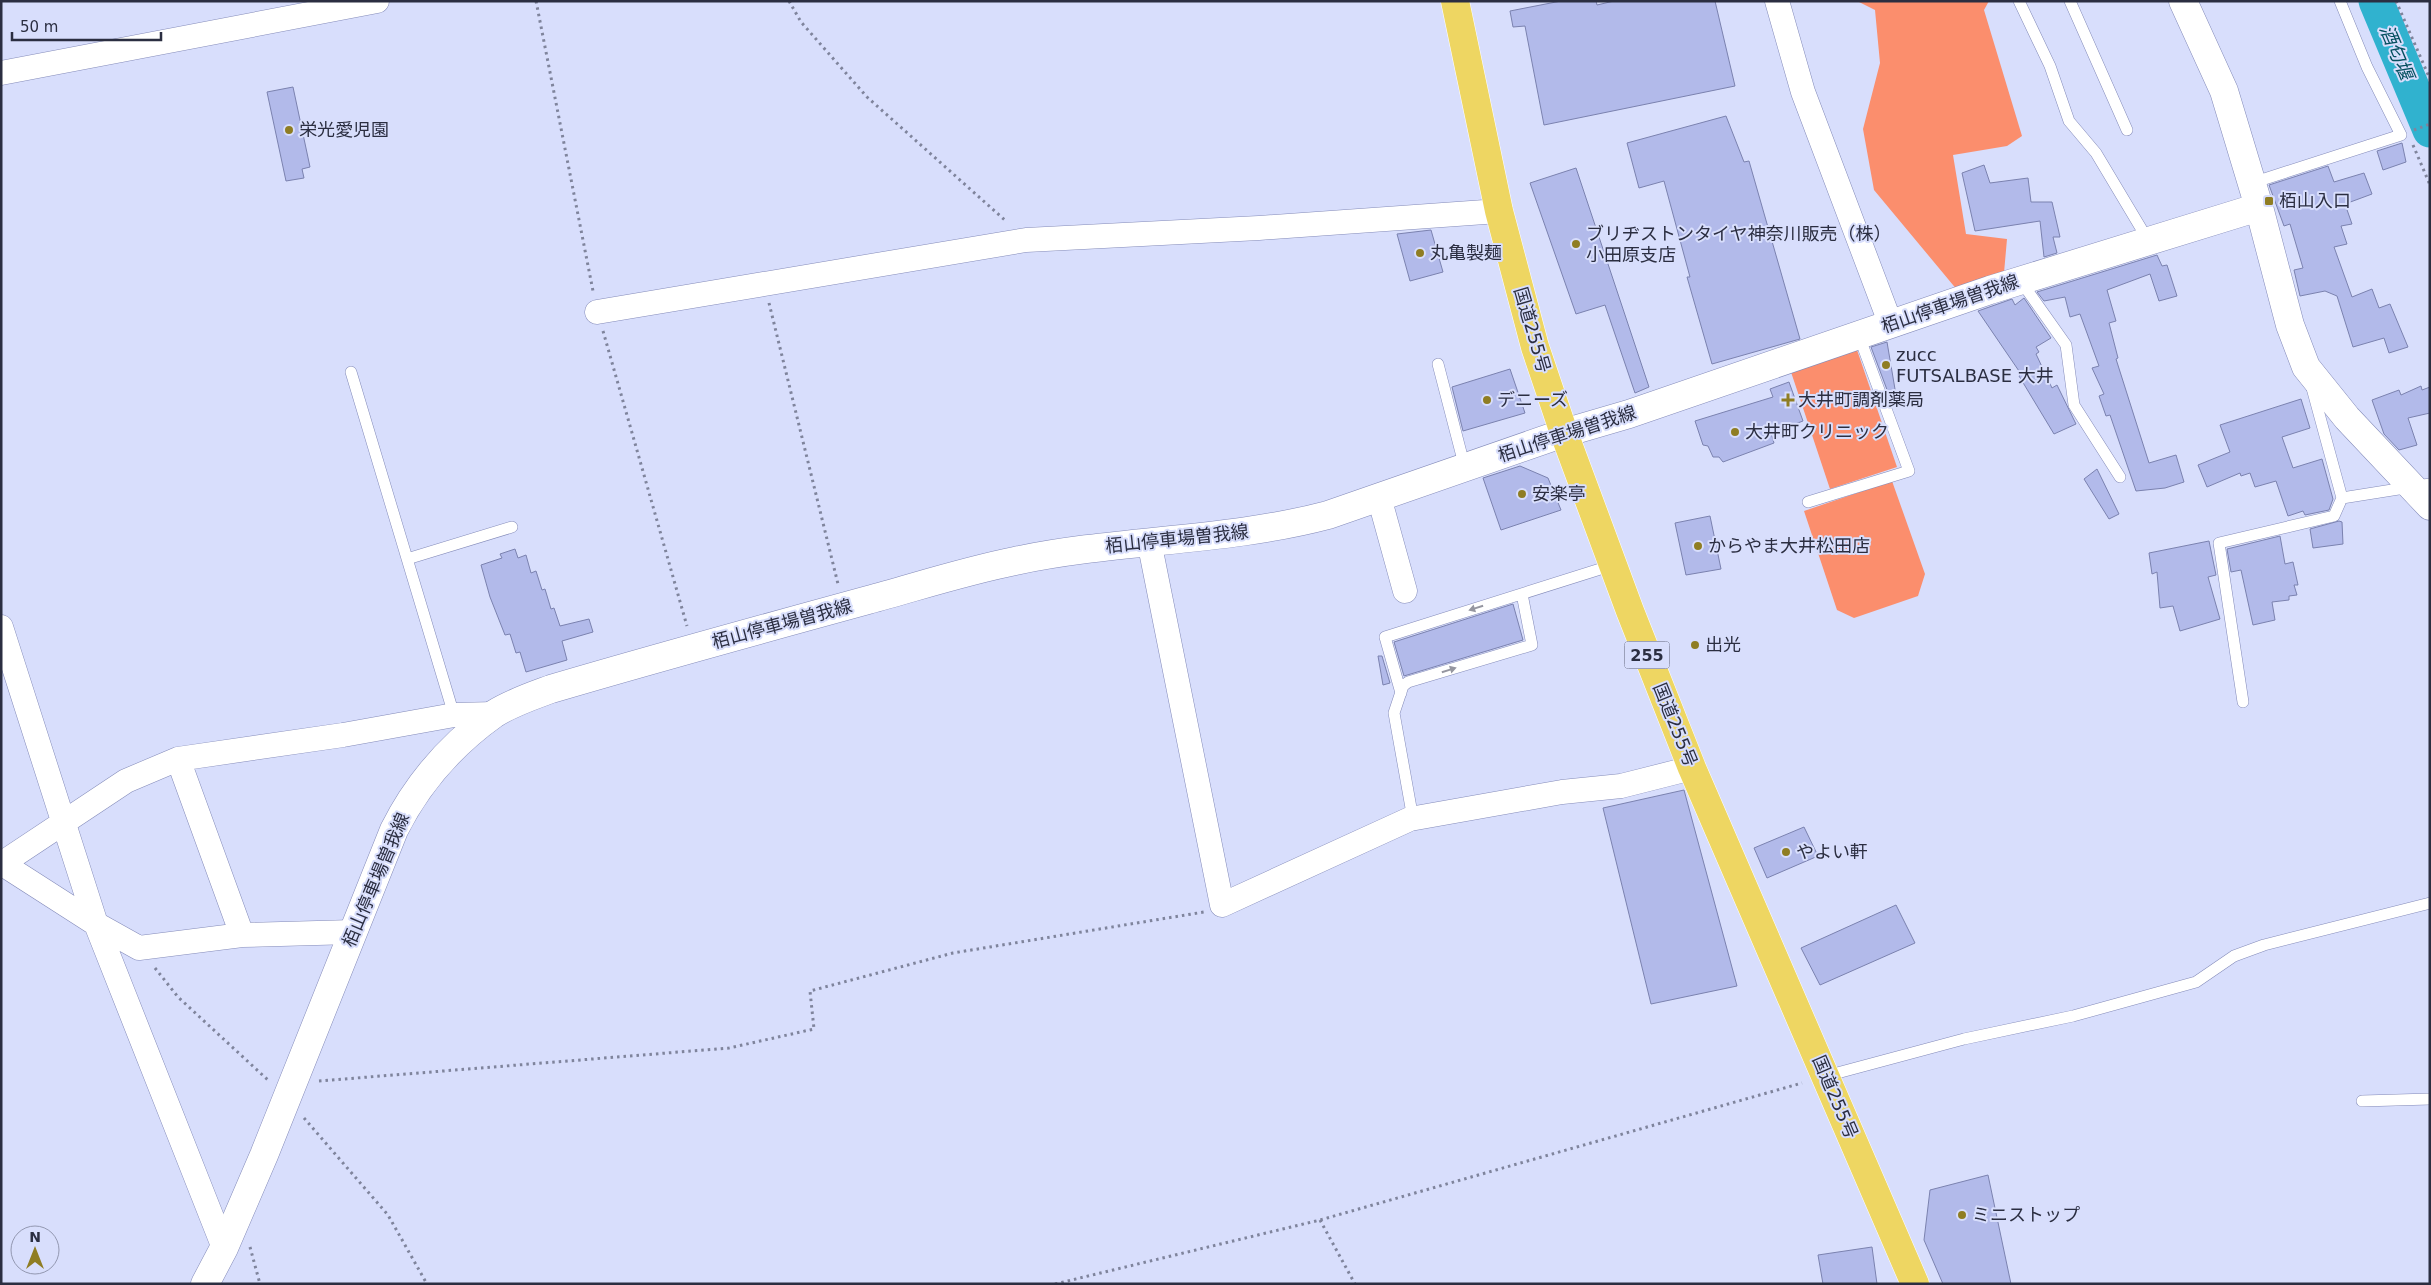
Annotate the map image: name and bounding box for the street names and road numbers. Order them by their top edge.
street label: 栢山停車場曽我線 [1878,270,2021,337]
street label: 国道255号 [1510,284,1555,375]
street label: 栢山停車場曽我線 [1495,401,1639,466]
street label: 栢山停車場曽我線 [1104,521,1250,556]
street label: 栢山停車場曽我線 [710,595,854,652]
road number: 255 [1624,642,1670,668]
street label: 国道255号 [1649,680,1702,770]
street label: 栢山停車場曽我線 [338,809,413,950]
street label: 国道255号 [1809,1052,1862,1142]

